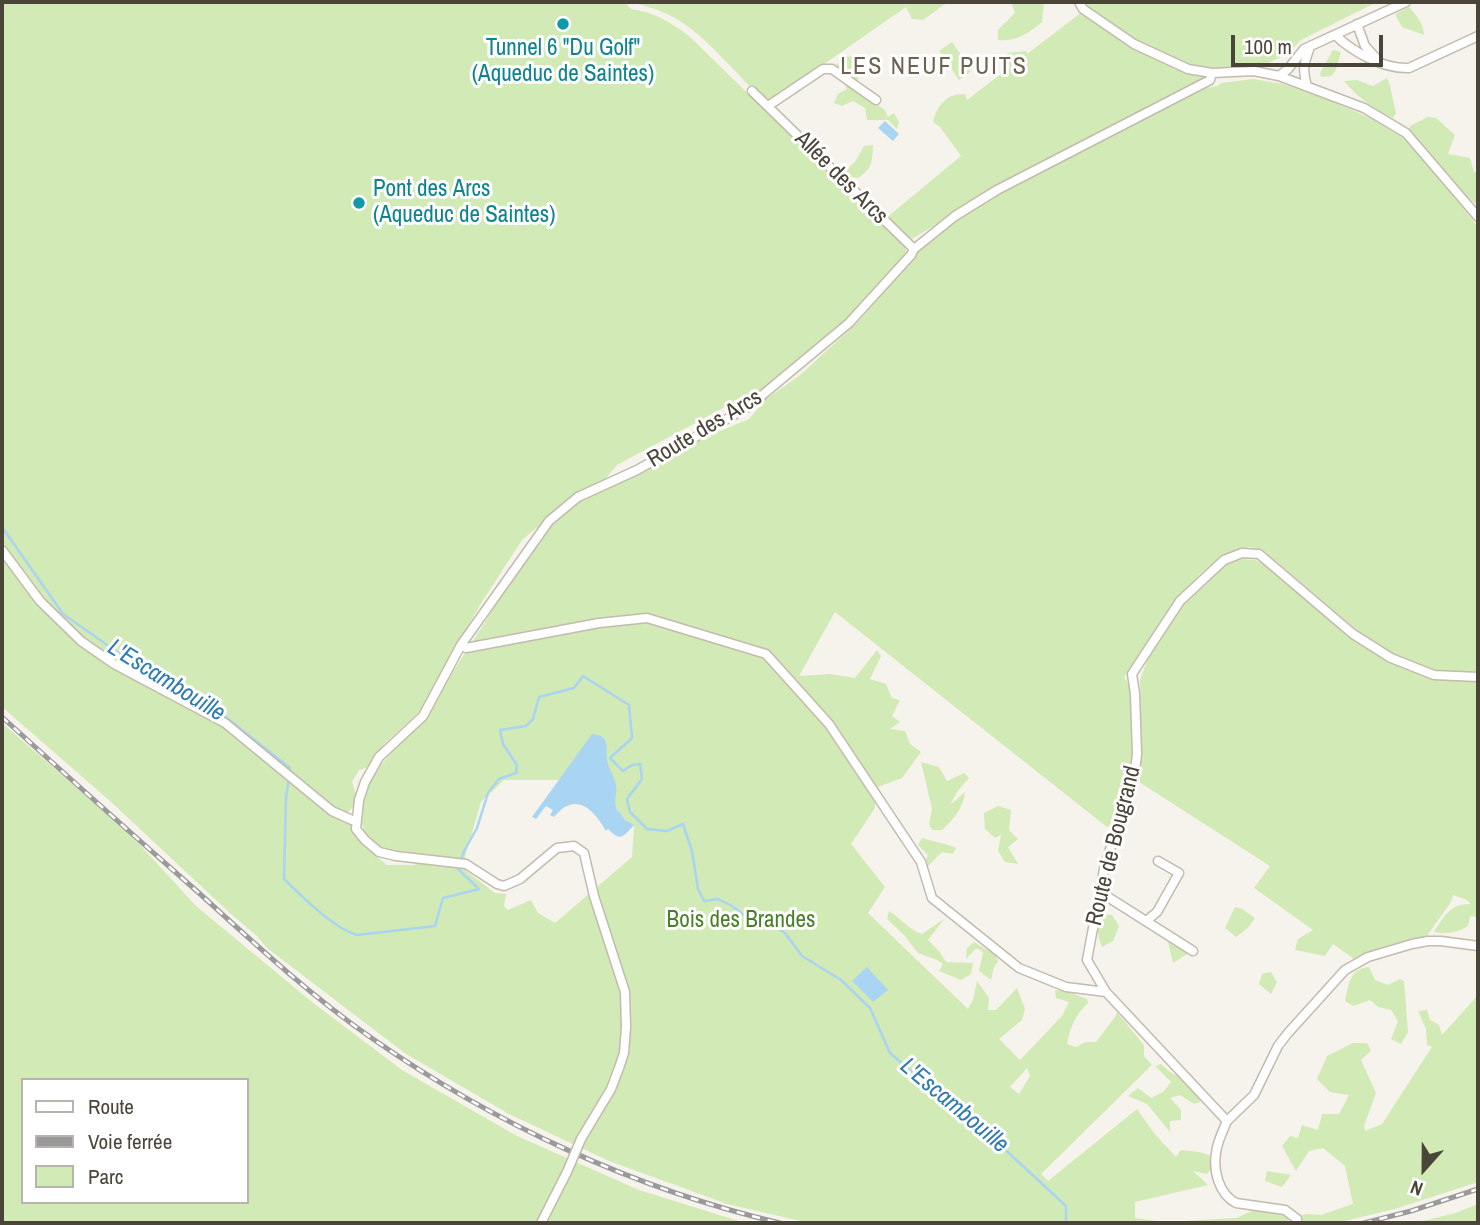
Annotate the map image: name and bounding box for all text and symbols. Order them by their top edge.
marker: Tunnel 6 "Du Golf" (Aqueduc de Saintes) [555,16,571,32]
scale bar [1235,21,1387,65]
text: 100 m [1244,32,1292,61]
place label: Tunnel 6 "Du Golf" (Aqueduc de Saintes) [472,35,654,89]
district label: LES NEUF PUITS [842,54,1026,82]
street label: Allée des Arcs [789,126,893,230]
place label: Pont des Arcs (Aqueduc de Saintes) [373,176,555,230]
marker: Pont des Arcs (Aqueduc de Saintes) [351,195,367,211]
street label: Route des Arcs [643,384,767,474]
water label: L'Escambouille [102,634,230,728]
street label: Route de Bougrand [1081,763,1147,929]
park label: Bois des Brandes [667,907,815,935]
water label: L'Escambouille [894,1052,1014,1160]
legend [21,1078,248,1204]
text: Route [88,1092,134,1121]
text: Voie ferrée [88,1127,172,1156]
north arrow [1389,1134,1459,1204]
text: Parc [88,1162,123,1191]
text: N [1407,1174,1426,1203]

